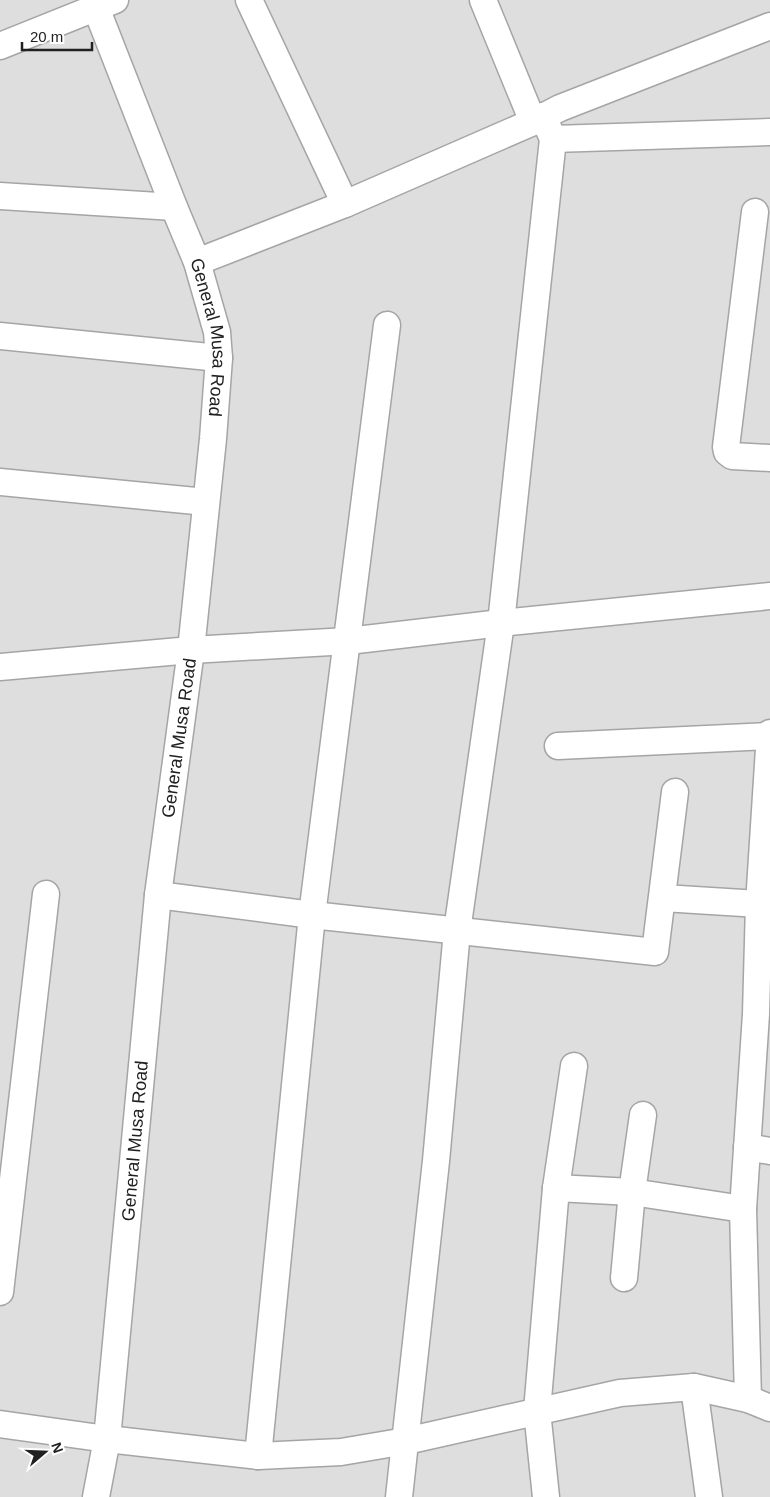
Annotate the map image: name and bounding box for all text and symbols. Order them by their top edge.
scale bar [22,20,92,52]
text: 20 m [30,28,63,45]
street label: General Musa Road [186,256,229,417]
street label: General Musa Road [158,657,200,819]
street label: General Musa Road [118,1060,152,1222]
north arrow [20,1427,70,1477]
text: N [48,1440,67,1455]

